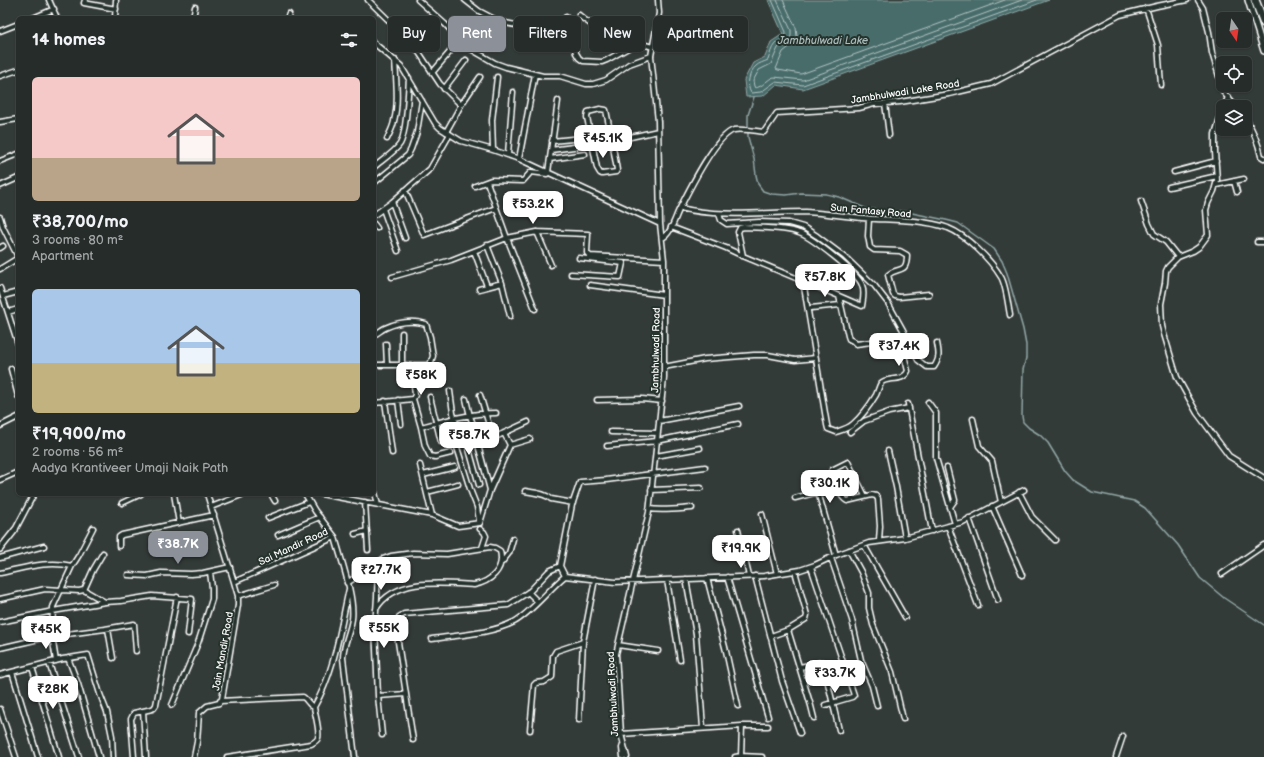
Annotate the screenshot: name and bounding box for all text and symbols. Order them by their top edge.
north arrow [1216,12,1252,48]
map controls [1216,12,1252,136]
chip: Buy [388,16,440,52]
chip: Rent [448,16,506,52]
chip: Filters [514,16,581,52]
chip: New [589,16,645,52]
chip: Apartment [653,16,748,52]
icon: filters [338,29,360,51]
text: 14 homes [32,30,105,50]
water label: Jambhulwadi Lake [777,34,869,47]
button: locate [1216,56,1252,92]
street label: Jambhulwadi Lake Road [850,77,961,106]
button: layers [1216,100,1252,136]
icon: home [160,103,232,175]
pin: ₹45.1K [570,125,636,159]
text: ₹45.1K [583,130,623,146]
pin: ₹53.2K [500,191,566,225]
text: ₹53.2K [512,196,554,212]
street label: Sun Fantasy Road [830,201,912,221]
text: ₹38,700/mo [32,212,128,232]
text: 3 rooms · 80 m² [32,232,123,248]
text: Apartment [32,248,93,264]
pin: ₹57.8K [792,264,858,298]
text: ₹57.8K [804,269,846,285]
street label: Jambhulwadi Road [649,307,663,393]
icon: home [160,315,232,387]
pin: ₹37.4K [866,333,932,367]
text: ₹37.4K [878,338,920,354]
pin: ₹58K [397,362,445,396]
text: ₹58K [405,367,437,383]
pin: ₹58.7K [436,422,502,456]
text: ₹19,900/mo [32,424,126,444]
text: ₹58.7K [448,427,490,443]
text: 2 rooms · 56 m² [32,444,123,460]
text: Aadya Krantiveer Umaji Naik Path [32,460,228,476]
pin: ₹30.1K [797,470,863,504]
text: ₹30.1K [810,475,850,491]
street label: Sai Mandir Road [257,525,330,568]
pin: ₹38.7K [145,531,211,565]
pin: ₹19.9K [708,535,774,569]
text: ₹38.7K [157,536,199,552]
text: ₹19.9K [721,540,761,556]
pin: ₹27.7K [348,557,414,591]
text: ₹27.7K [361,562,401,578]
street label: Jain Mandir Road [210,611,236,692]
pin: ₹55K [360,615,408,649]
pin: ₹45K [22,616,70,650]
text: ₹55K [368,620,400,636]
text: ₹45K [30,621,62,637]
street label: Jambhulwadi Road [605,651,621,737]
pin: ₹33.7K [802,660,868,694]
text: ₹33.7K [814,665,856,681]
pin: ₹28K [29,676,77,710]
text: ₹28K [37,681,69,697]

